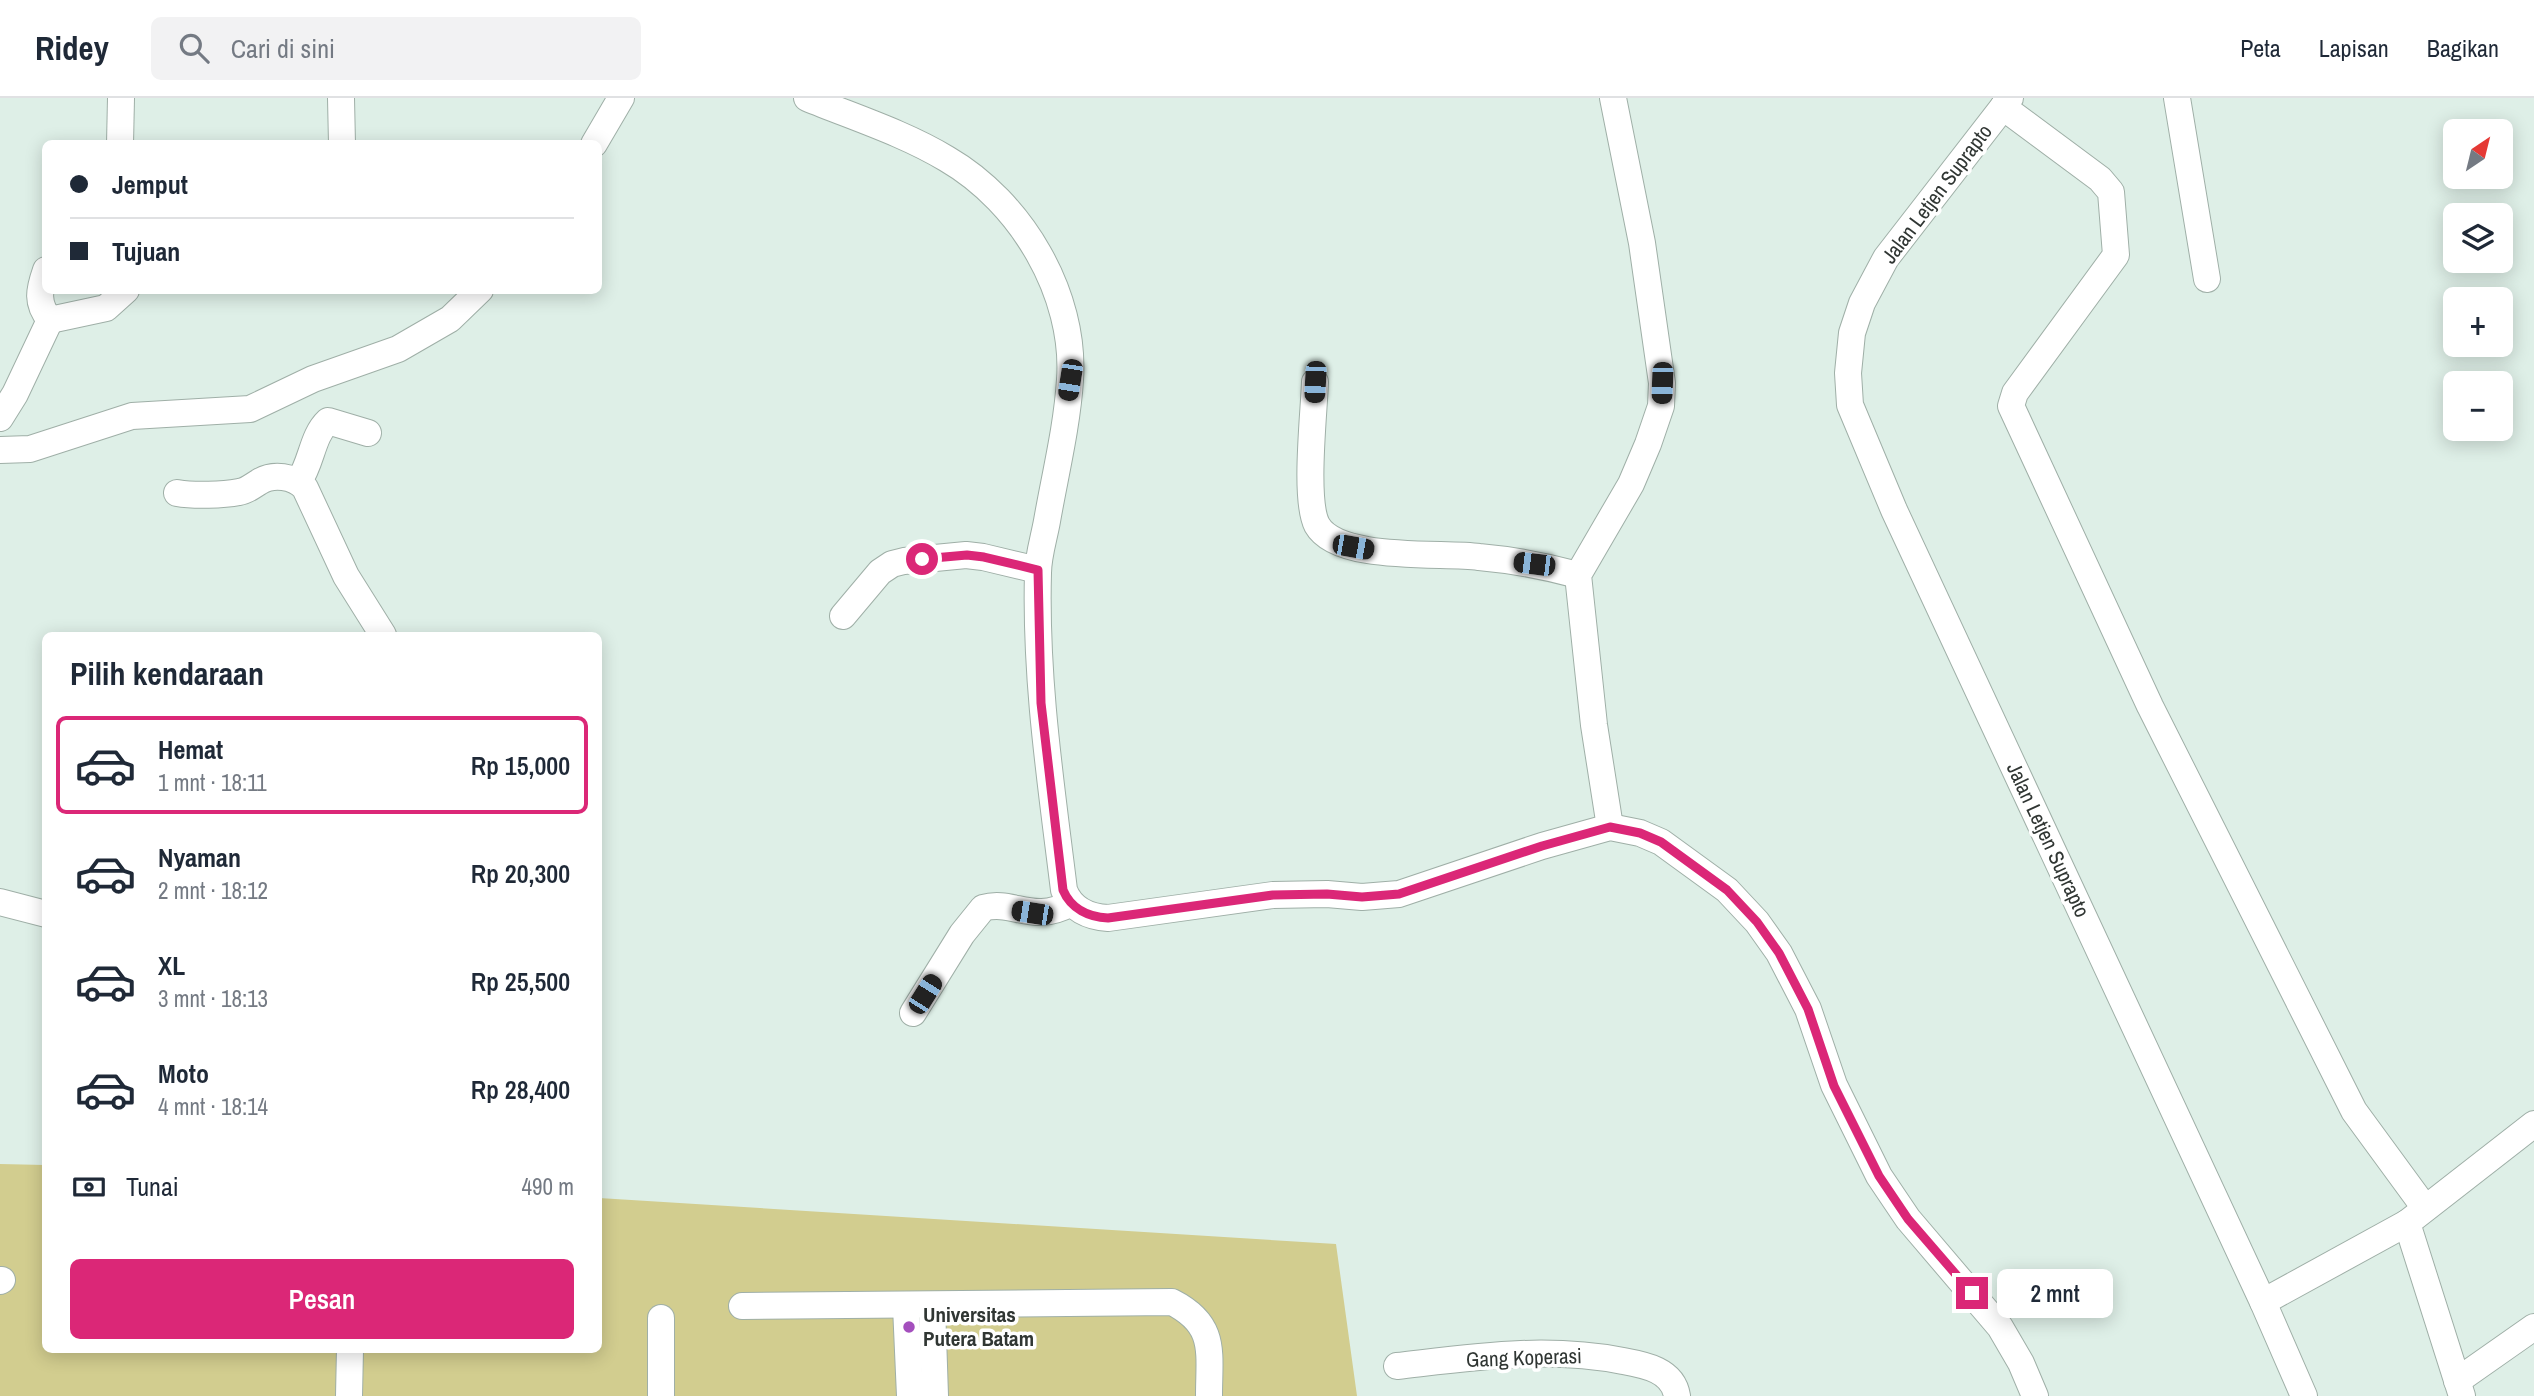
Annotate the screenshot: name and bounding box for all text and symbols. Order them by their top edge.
search box [151,17,641,80]
text: Ridey [35,26,109,70]
icon: search [175,29,213,67]
text: Cari di sini [231,31,335,66]
text: Peta [2240,32,2281,64]
text: Lapisan [2319,32,2389,64]
text: Bagikan [2427,32,2499,64]
street label: Jalan Letjen Suprapto [1875,118,1999,269]
north arrow [2443,119,2513,189]
map controls [2443,119,2513,441]
text: Jemput [112,167,188,202]
button: layers [2443,203,2513,273]
text: Tujuan [112,234,180,269]
button: + [2443,287,2513,357]
car [1057,358,1084,402]
car [1304,360,1327,404]
car [1651,362,1674,404]
button: − [2443,371,2513,441]
car [1331,533,1376,561]
route start [906,543,938,575]
car [1512,551,1557,577]
text: Pilih kendaraan [70,652,264,695]
text: Hemat [158,732,223,767]
icon: car [74,734,137,797]
text: Rp 15,000 [471,748,570,783]
street label: Jalan Letjen Suprapto [2000,758,2097,922]
text: 1 mnt · 18:11 [158,767,267,798]
text: Nyaman [158,840,241,875]
icon: car [74,842,137,905]
text: Rp 20,300 [471,856,570,891]
text: 2 mnt · 18:12 [158,875,268,906]
car [1010,899,1055,927]
text: XL [158,948,185,983]
icon: car [74,950,137,1013]
text: Rp 25,500 [471,964,570,999]
car [905,971,946,1017]
text: 3 mnt · 18:13 [158,983,268,1014]
text: Moto [158,1056,209,1091]
icon: car [74,1058,137,1121]
text: Rp 28,400 [471,1072,570,1107]
text: 4 mnt · 18:14 [158,1091,268,1122]
icon: cash [70,1168,108,1206]
text: Tunai [126,1169,179,1204]
text: 490 m [522,1171,574,1202]
button: Pesan [70,1259,574,1339]
callout: 2 mnt [1996,1268,2112,1318]
route end [1956,1277,1988,1309]
text: 2 mnt [2030,1278,2080,1309]
place label: Universitas Putera Batam [923,1300,1034,1353]
marker: Universitas Putera Batam [901,1319,917,1335]
street label: Gang Koperasi [1466,1341,1582,1374]

